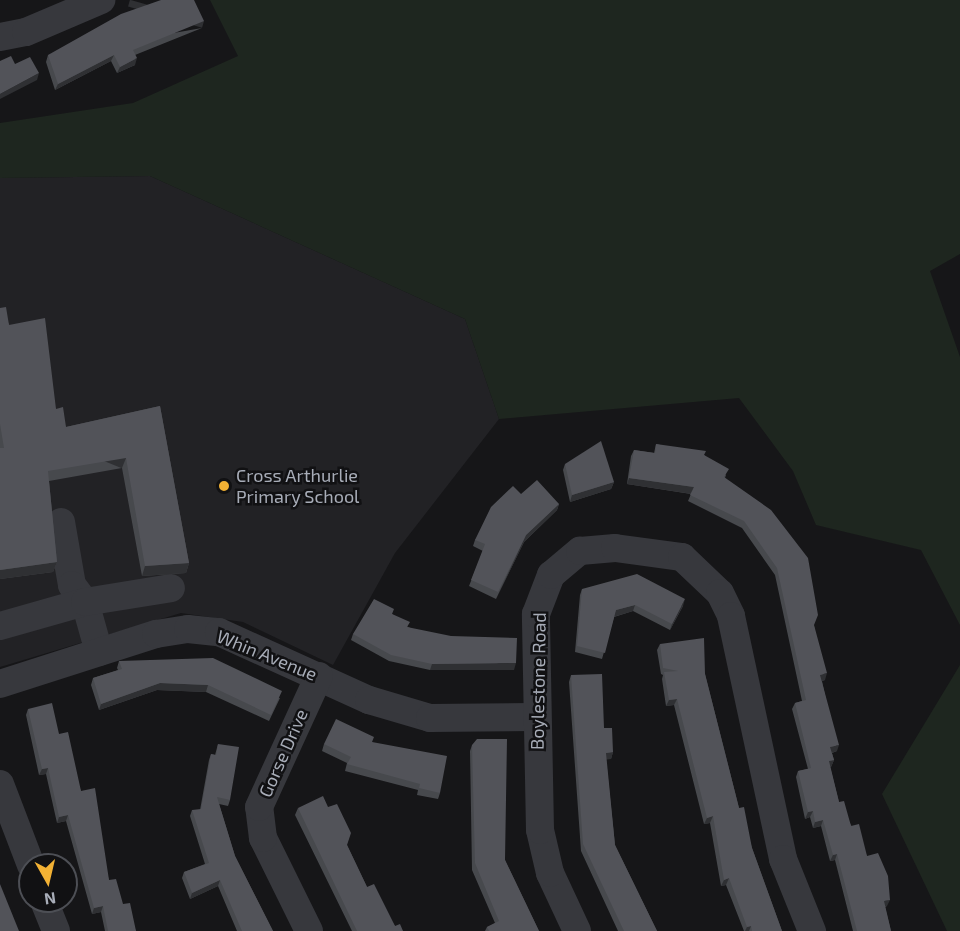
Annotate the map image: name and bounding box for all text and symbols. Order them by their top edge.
place label: Cross Arthurlie Primary School [236,465,360,508]
marker: Cross Arthurlie Primary School [217,479,231,493]
street label: Boylestone Road [526,612,550,750]
street label: Whin Avenue [213,625,321,685]
street label: Gorse Drive [254,706,312,800]
north arrow [18,853,78,913]
text: N [43,889,57,910]

